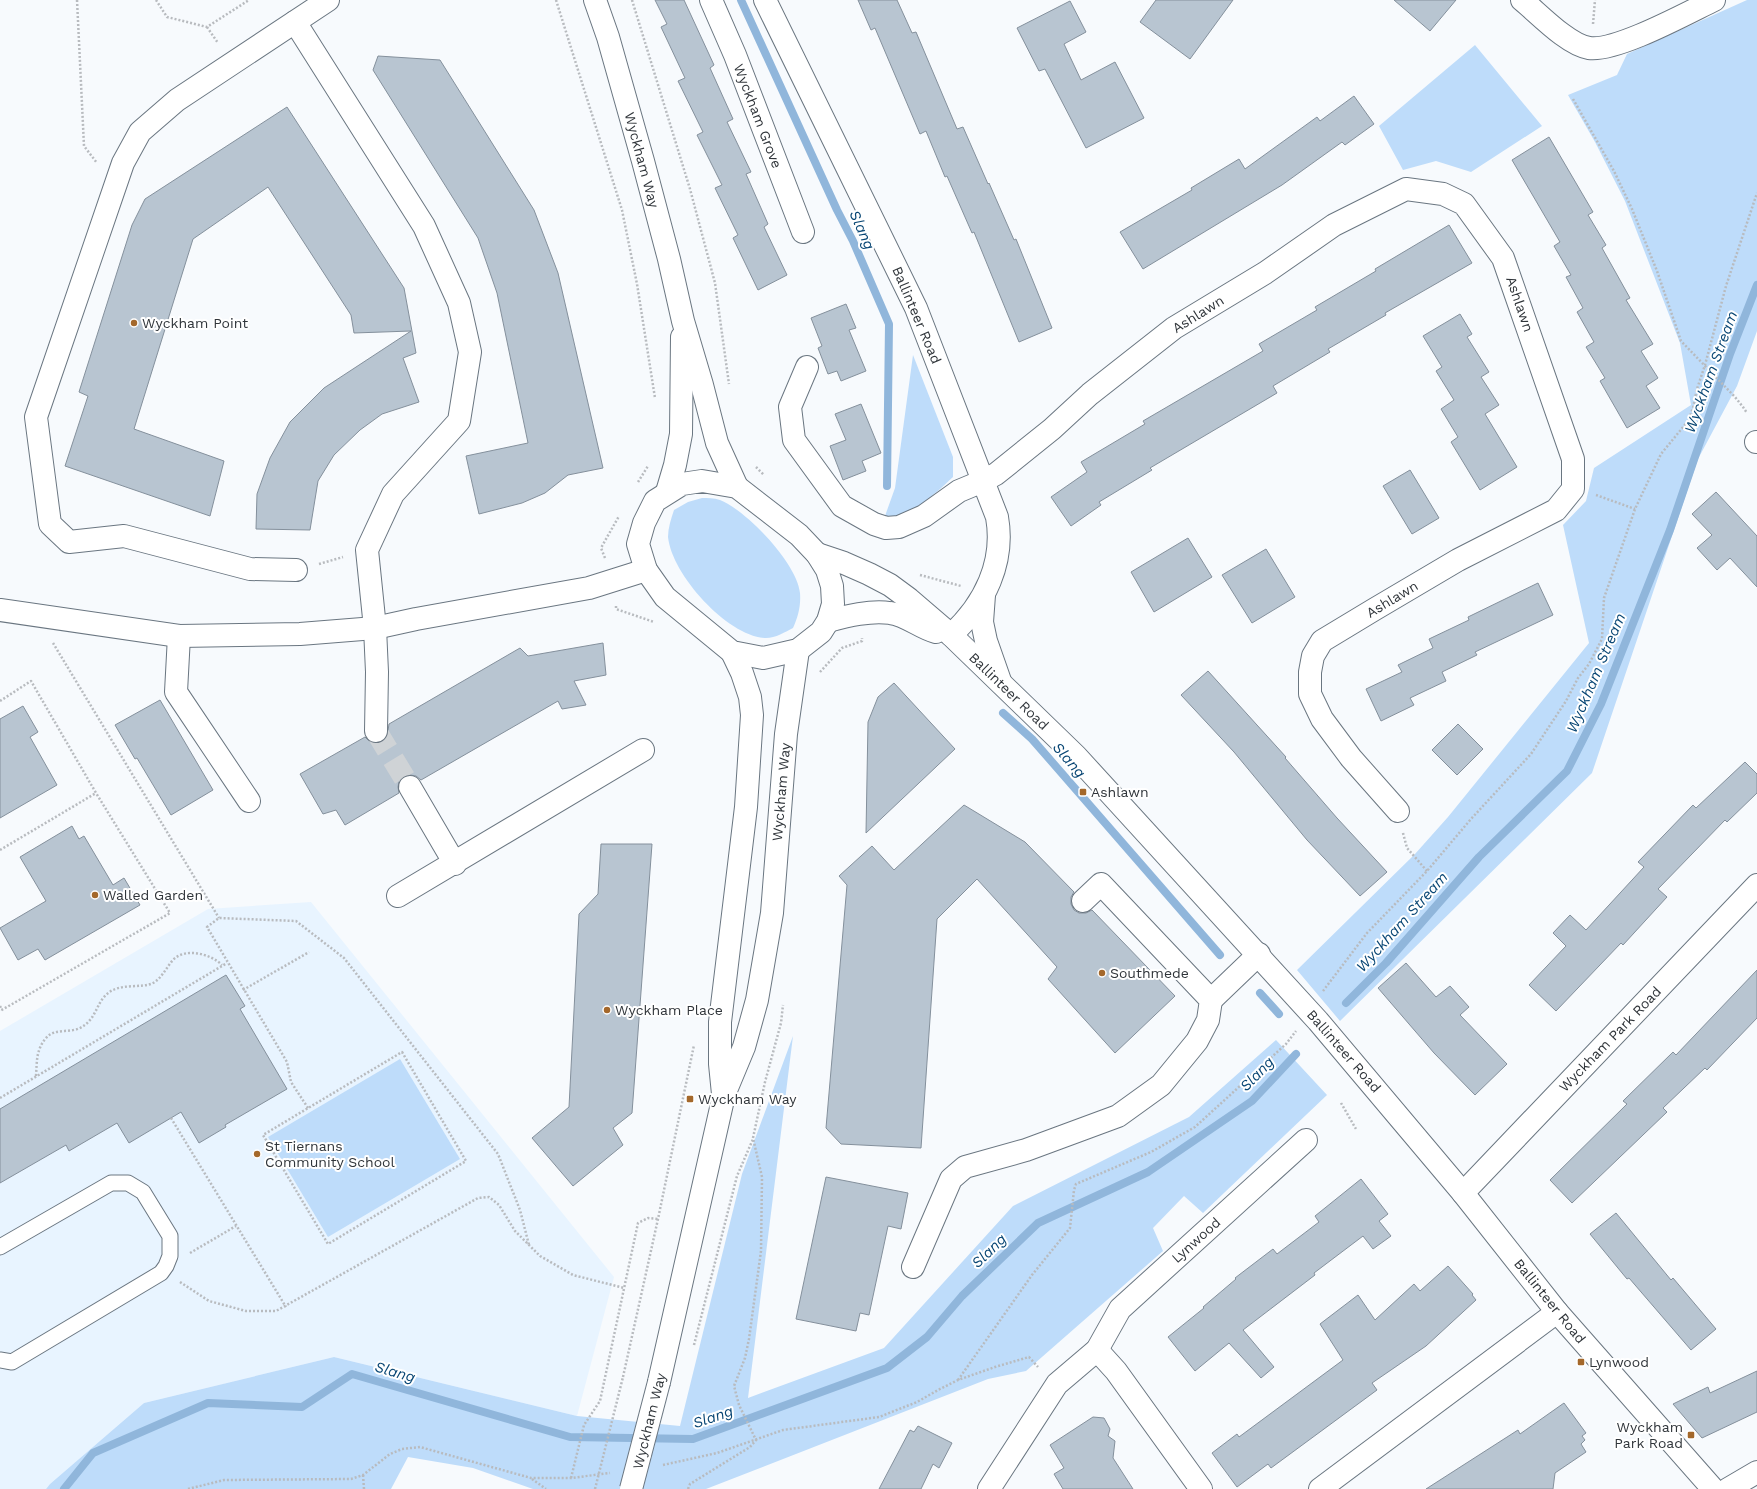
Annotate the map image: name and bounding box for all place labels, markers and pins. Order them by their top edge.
place label: Wyckham Point [142,315,248,331]
marker: Wyckham Point [129,318,139,328]
place label: Ashlawn [1091,784,1149,800]
marker: Ashlawn [1078,787,1088,797]
place label: Walled Garden [103,887,203,903]
marker: Walled Garden [90,890,100,900]
place label: Southmede [1110,965,1189,981]
marker: Southmede [1097,968,1107,978]
place label: Wyckham Place [615,1002,723,1018]
marker: Wyckham Place [602,1005,612,1015]
place label: Wyckham Way [698,1091,797,1107]
marker: Wyckham Way [685,1094,695,1104]
place label: St Tiernans Community School [265,1138,396,1170]
marker: St Tiernans Community School [252,1149,262,1159]
place label: Lynwood [1589,1354,1649,1370]
marker: Lynwood [1576,1357,1586,1367]
place label: Wyckham Park Road [1614,1419,1683,1451]
marker: Wyckham Park Road [1686,1430,1696,1440]

